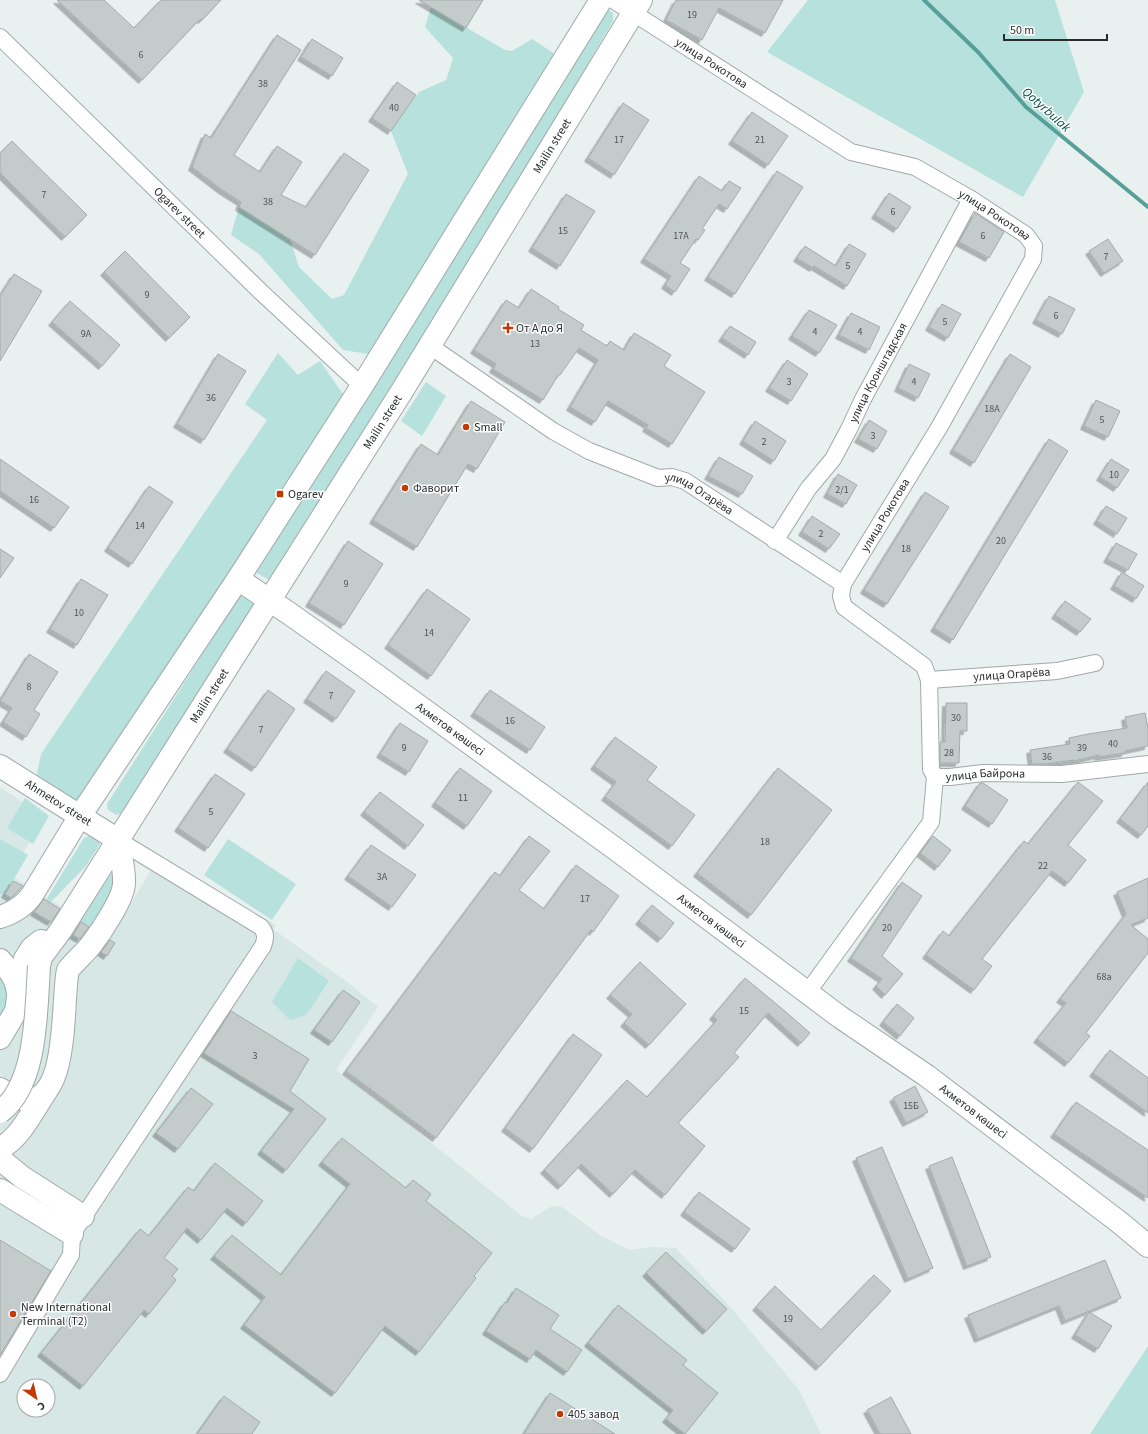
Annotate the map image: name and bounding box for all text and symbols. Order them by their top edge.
house number: 19 [687,8,697,22]
scale bar [1004,16,1107,42]
text: 50 m [1010,22,1034,39]
street label: улица Рокотова [672,34,751,93]
house number: 6 [139,48,144,62]
house number: 38 [258,77,268,91]
water label: Qotyrbulak [1018,83,1075,137]
house number: 40 [389,101,399,115]
street label: Mailin street [529,115,576,177]
house number: 17 [614,133,624,147]
house number: 21 [755,133,765,147]
street label: Ogarev street [149,183,209,242]
street label: улица Рокотова [955,186,1035,244]
house number: 7 [42,188,47,202]
house number: 38 [263,195,273,209]
house number: 6 [891,205,896,219]
house number: 15 [558,224,568,238]
house number: 17А [673,229,689,243]
house number: 6 [981,229,986,243]
house number: 7 [1104,250,1109,264]
house number: 5 [846,259,851,273]
house number: 9 [145,288,150,302]
house number: 6 [1054,309,1059,323]
house number: 5 [943,315,948,329]
place label: От А до Я [516,320,563,337]
street label: улица Кронштадская [845,320,912,426]
marker: От А до Я [503,323,513,333]
house number: 4 [813,325,818,339]
house number: 4 [858,325,863,339]
house number: 9А [81,327,92,341]
house number: 13 [530,337,540,351]
house number: 3 [787,375,792,389]
house number: 4 [912,375,917,389]
house number: 36 [206,391,216,405]
street label: Mailin street [359,392,406,453]
house number: 18А [984,402,1000,416]
house number: 5 [1100,413,1105,427]
place label: Small [474,419,503,436]
marker: Small [461,422,471,432]
house number: 3 [871,429,876,443]
house number: 2 [762,435,767,449]
house number: 10 [1109,468,1119,482]
street label: улица Огарёва [664,469,736,519]
street label: улица Рокотова [857,475,914,555]
place label: Фаворит [413,480,460,497]
marker: Фаворит [400,483,410,493]
house number: 2/1 [835,483,849,497]
place label: Ogarev [288,486,324,503]
marker: Ogarev [275,489,285,499]
house number: 16 [29,493,39,507]
house number: 14 [135,519,145,533]
house number: 2 [819,527,824,541]
house number: 20 [996,534,1006,548]
house number: 18 [901,542,911,556]
house number: 9 [344,577,349,591]
house number: 10 [74,606,84,620]
house number: 14 [424,626,434,640]
street label: улица Огарёва [973,663,1051,686]
street label: Mailin street [186,665,233,727]
house number: 8 [27,680,32,694]
house number: 7 [329,689,334,703]
street label: Ахметов көшесі [412,699,488,760]
house number: 30 [951,711,961,725]
house number: 16 [505,714,515,728]
house number: 7 [259,723,264,737]
house number: 40 [1108,737,1118,751]
house number: 9 [402,741,407,755]
house number: 39 [1077,741,1087,755]
house number: 28 [944,746,954,760]
house number: 36 [1042,750,1052,764]
street label: улица Байрона [946,765,1025,786]
street label: Ahmetov street [21,776,95,830]
house number: 11 [458,791,468,805]
house number: 5 [209,805,214,819]
house number: 18 [760,835,770,849]
house number: 22 [1038,859,1048,873]
house number: 3А [377,870,388,884]
street label: Ахметов көшесі [674,890,749,952]
house number: 17 [580,892,590,906]
house number: 20 [882,921,892,935]
house number: 68а [1097,970,1111,984]
house number: 15 [739,1004,749,1018]
house number: 3 [253,1049,258,1063]
street label: Ахметов көшесі [936,1080,1011,1143]
house number: 15Б [903,1099,919,1113]
place label: New International Terminal (Т2) [21,1299,111,1330]
marker: New International Terminal (Т2) [8,1309,18,1319]
house number: 19 [783,1312,793,1326]
north arrow [16,1378,56,1418]
text: С [34,1398,48,1414]
place label: 405 завод [568,1406,619,1423]
marker: 405 завод [555,1409,565,1419]

